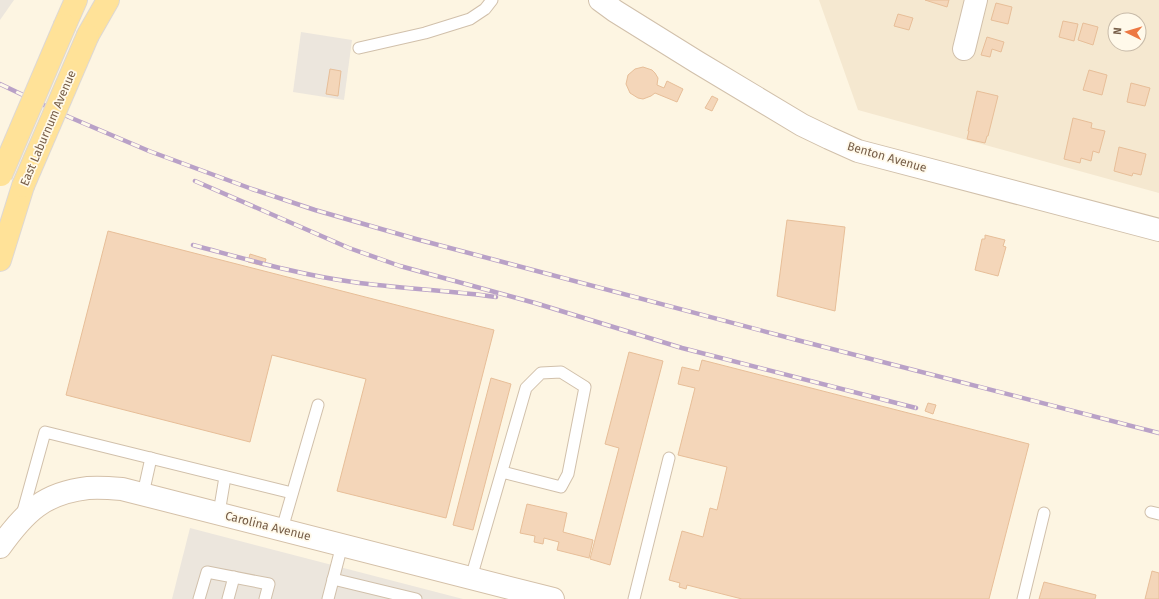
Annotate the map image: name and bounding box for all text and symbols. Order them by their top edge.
north arrow [1107,12,1147,52]
text: N [1111,27,1124,35]
street label: East Laburnum Avenue [17,68,79,188]
street label: Benton Avenue [846,139,928,175]
street label: Carolina Avenue [224,509,312,543]

